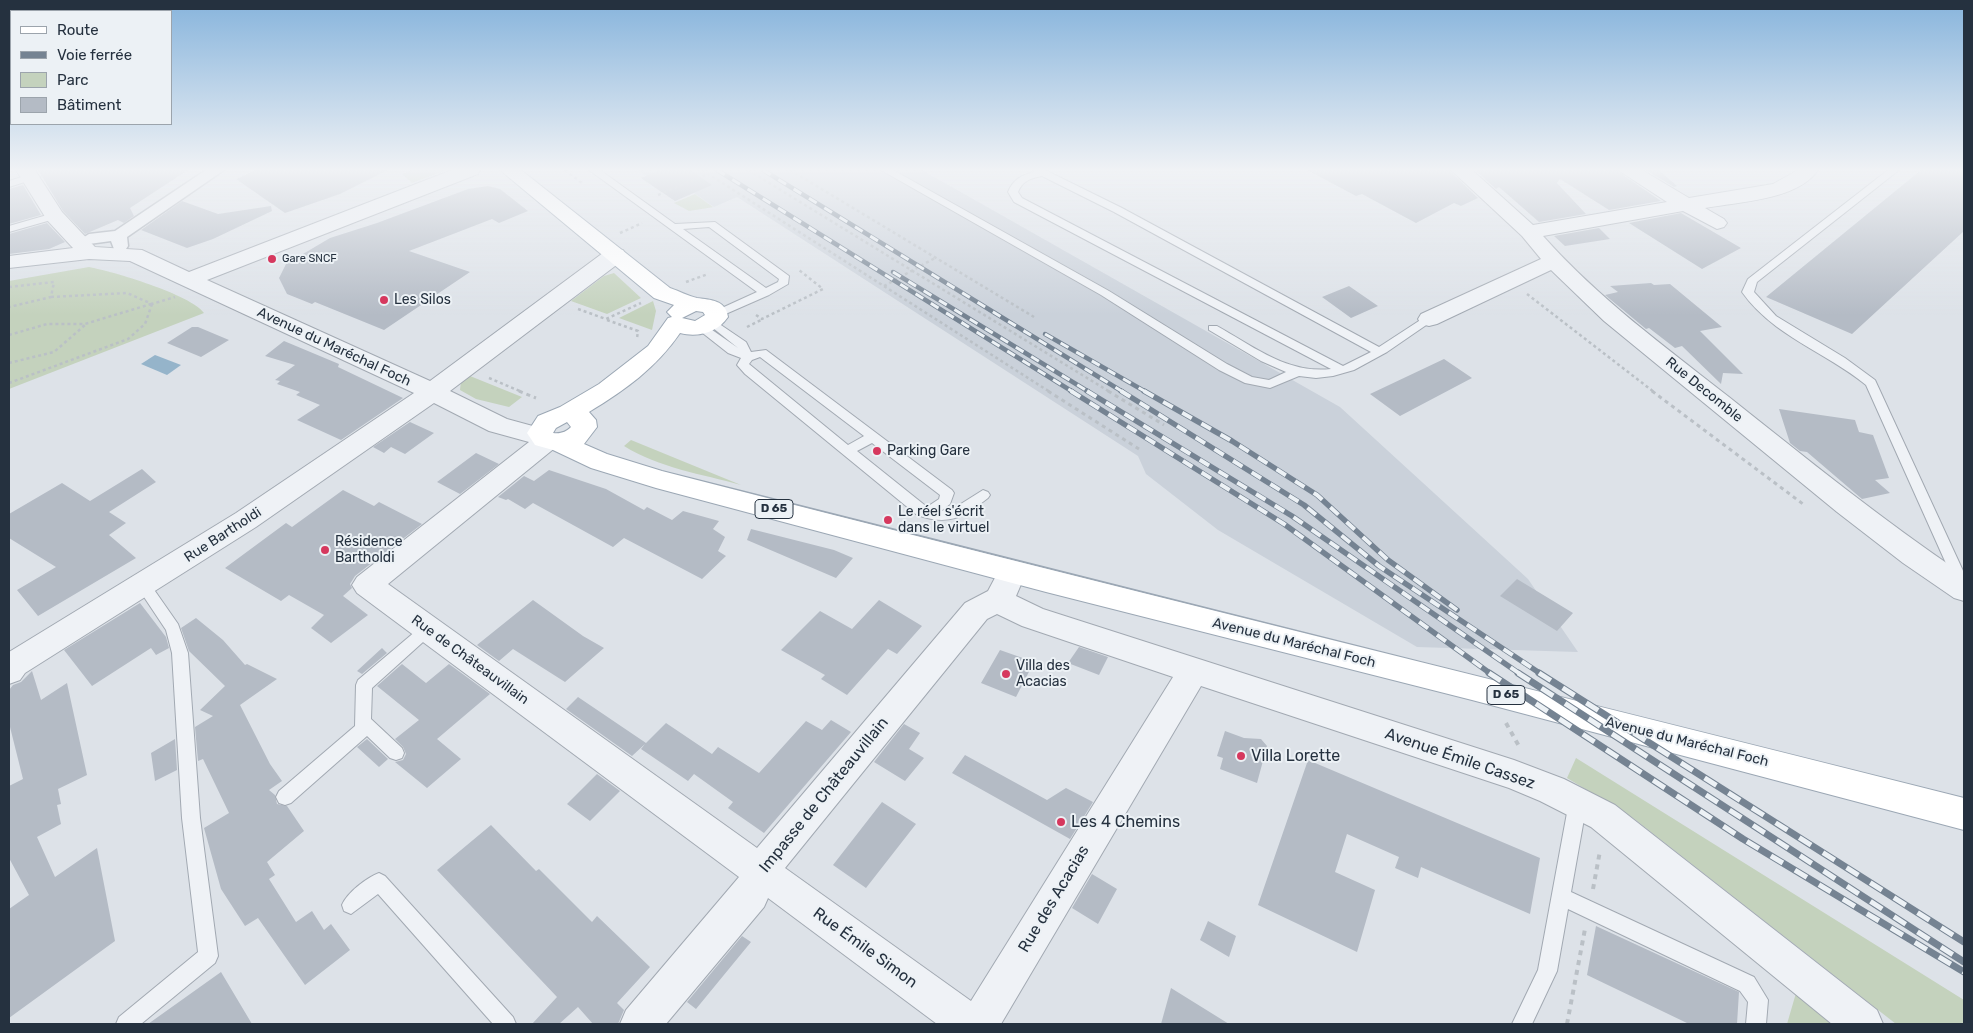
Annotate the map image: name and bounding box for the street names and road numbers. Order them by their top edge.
street label: Avenue du Maréchal Foch [254,304,414,390]
street label: Rue Decomble [1662,354,1746,426]
road number: D 65 [755,499,793,518]
street label: Rue Bartholdi [181,504,265,566]
street label: Rue de Châteauvillain [408,612,532,708]
street label: Avenue du Maréchal Foch [1211,615,1377,671]
road number: D 65 [1487,686,1525,704]
street label: Impasse de Châteauvillain [755,713,893,877]
street label: Avenue du Maréchal Foch [1604,714,1770,770]
street label: Avenue Émile Cassez [1382,724,1538,794]
street label: Rue des Acacias [1014,842,1094,956]
street label: Rue Émile Simon [809,904,921,992]

